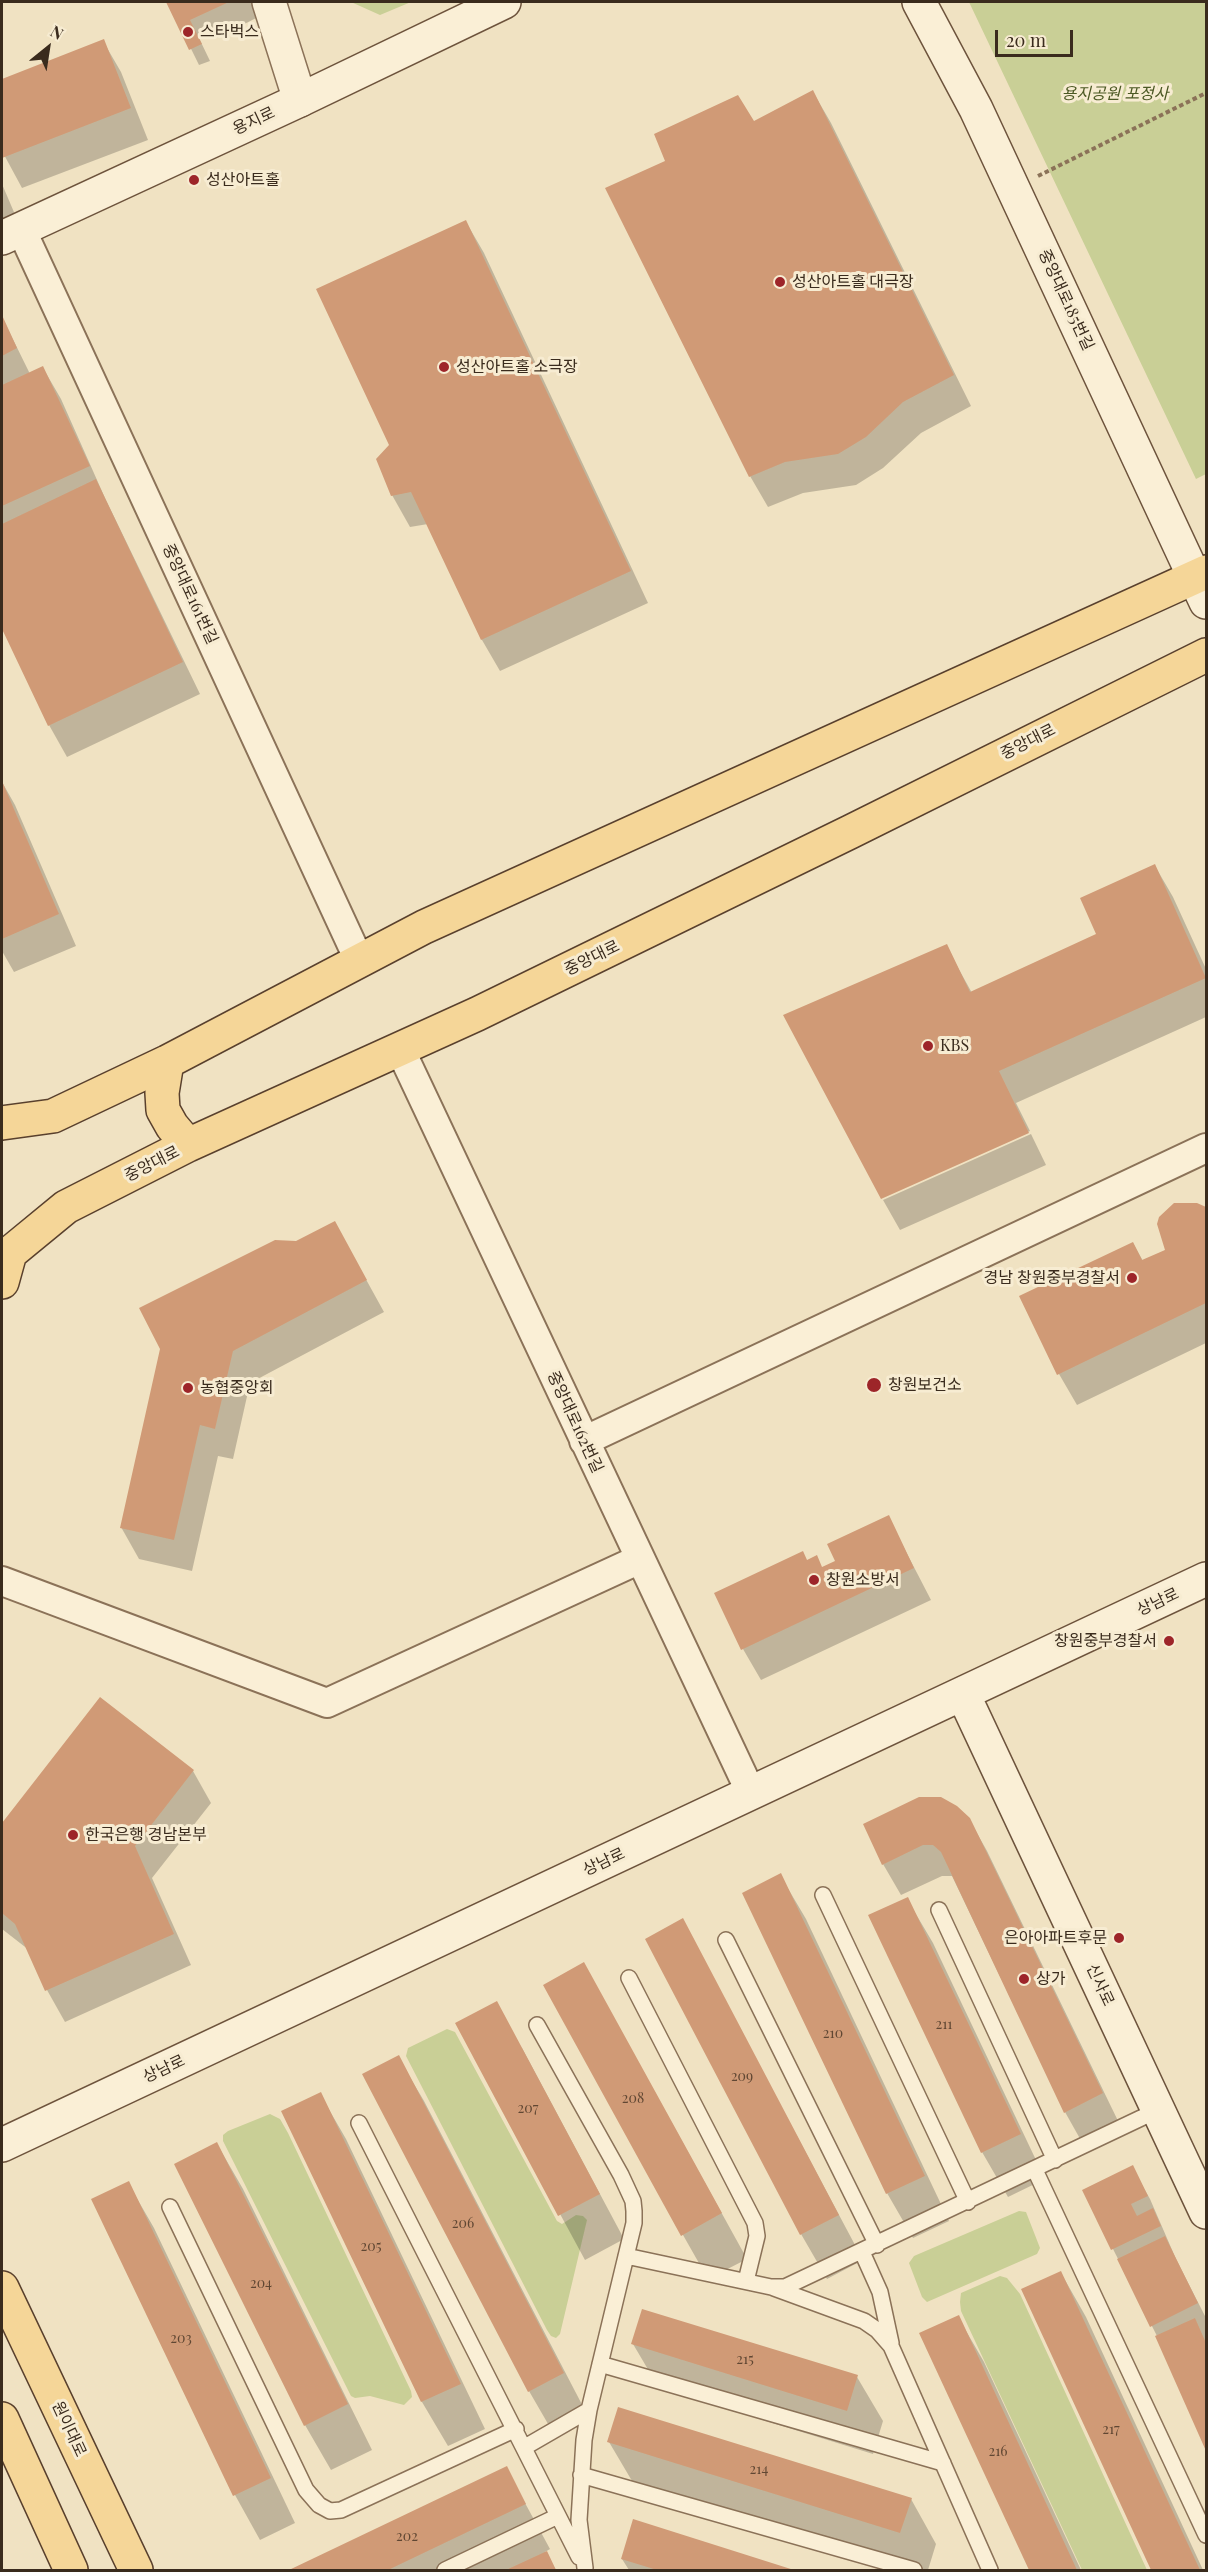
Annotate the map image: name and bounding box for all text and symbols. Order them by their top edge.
north arrow [18,18,78,78]
scale bar [998,18,1076,56]
text: N [47,20,68,44]
place label: 스타벅스 [200,22,259,42]
marker: 스타벅스 [181,25,195,39]
text: 20 m [1006,28,1046,52]
park label: 용지공원 포정사 [1061,84,1169,104]
street label: 용지로 [230,103,278,139]
place label: 성산아트홀 [206,170,280,190]
marker: 성산아트홀 [187,173,201,187]
street label: 중앙대로185번길 [1034,246,1098,354]
place label: 성산아트홀 대극장 [792,272,914,292]
marker: 성산아트홀 대극장 [773,275,787,289]
place label: 성산아트홀 소극장 [456,357,578,377]
marker: 성산아트홀 소극장 [437,360,451,374]
street label: 중앙대로161번길 [158,541,222,647]
street label: 중앙대로 [997,720,1059,764]
street label: 중앙대로 [561,936,623,980]
place label: KBS [940,1036,969,1056]
marker: KBS [921,1039,935,1053]
street label: 중앙대로 [121,1142,183,1186]
place label: 경남 창원중부경찰서 [984,1268,1120,1288]
marker: 경남 창원중부경찰서 [1125,1271,1139,1285]
street label: 중앙대로162번길 [543,1368,607,1476]
place label: 창원보건소 [888,1375,962,1395]
marker: 창원보건소 [865,1376,883,1394]
place label: 농협중앙회 [200,1378,274,1398]
marker: 농협중앙회 [181,1381,195,1395]
place label: 창원소방서 [826,1570,900,1590]
marker: 창원소방서 [807,1573,821,1587]
street label: 상남로 [1134,1584,1182,1620]
place label: 창원중부경찰서 [1054,1631,1157,1651]
marker: 창원중부경찰서 [1162,1634,1176,1648]
place label: 한국은행 경남본부 [85,1825,207,1845]
marker: 한국은행 경남본부 [66,1828,80,1842]
street label: 상남로 [580,1844,628,1880]
place label: 은아아파트후문 [1004,1928,1107,1948]
marker: 은아아파트후문 [1112,1931,1126,1945]
street label: 신사로 [1082,1961,1118,2009]
place label: 상가 [1036,1969,1065,1989]
marker: 상가 [1017,1972,1031,1986]
house number: 211 [935,2017,953,2033]
house number: 210 [823,2026,843,2042]
street label: 상남로 [140,2051,188,2087]
house number: 209 [731,2069,753,2085]
house number: 208 [622,2091,644,2107]
house number: 207 [518,2101,538,2117]
house number: 206 [452,2216,474,2232]
house number: 205 [361,2239,381,2255]
house number: 204 [250,2276,272,2292]
house number: 203 [170,2331,192,2347]
house number: 215 [736,2352,754,2368]
street label: 원이대로 [48,2398,90,2460]
house number: 217 [1102,2422,1120,2438]
house number: 216 [988,2444,1008,2460]
house number: 214 [750,2462,768,2478]
house number: 202 [396,2529,418,2545]

